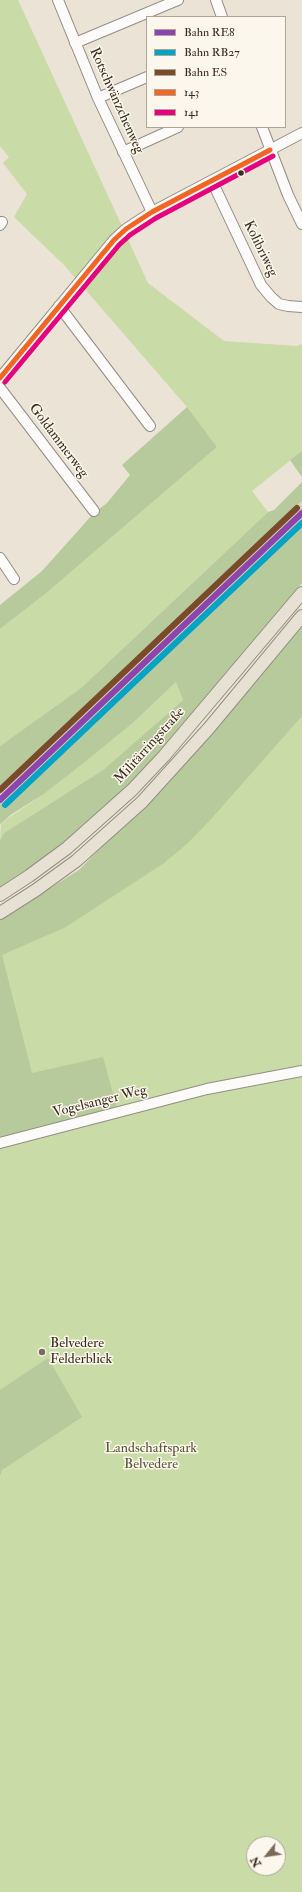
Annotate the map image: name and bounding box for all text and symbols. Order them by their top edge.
legend [146,16,286,128]
text: Bahn RE8 [184,25,235,40]
street label: Rotschwänzchenweg [85,45,147,157]
text: Bahn RB27 [184,45,240,60]
text: Bahn ES [184,65,227,80]
text: 143 [184,85,199,100]
text: 141 [184,105,199,120]
unlabelled marker [236,168,246,178]
street label: Kolibriweg [239,218,281,280]
street label: Goldammerweg [25,401,91,481]
street label: Militärringstraße [111,704,189,788]
street label: Vogelsanger Weg [51,1082,149,1122]
place label: Belvedere Felderblick [50,1336,112,1368]
marker: Belvedere Felderblick [37,1347,47,1357]
park label: Landschaftspark Belvedere [105,1441,197,1474]
north arrow [246,1836,286,1876]
text: N [248,1854,264,1869]

